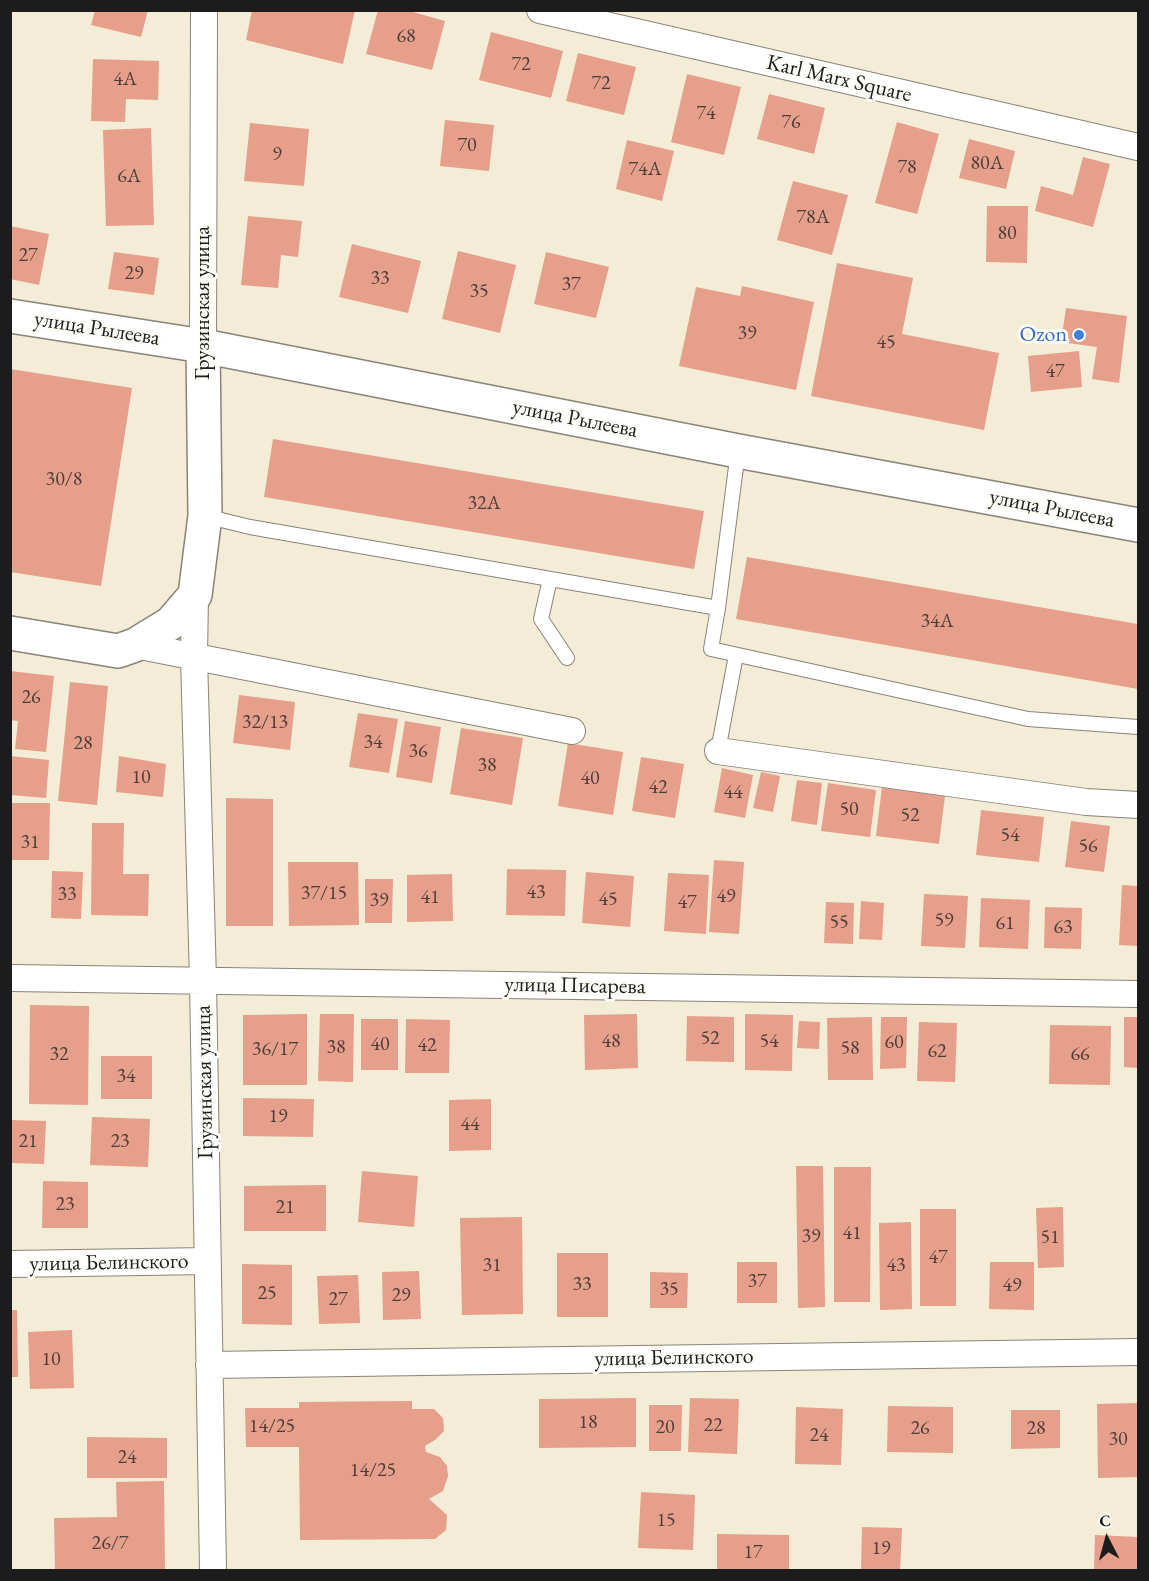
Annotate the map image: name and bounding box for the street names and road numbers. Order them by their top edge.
street label: Karl Marx Square [764,49,914,109]
street label: Грузинская улица [190,226,216,380]
street label: улица Рылеева [32,306,162,352]
street label: улица Рылеева [510,394,640,444]
street label: улица Рылеева [987,484,1117,534]
street label: улица Писарева [504,972,646,1000]
street label: Грузинская улица [190,1005,220,1159]
street label: улица Белинского [29,1248,189,1278]
street label: улица Белинского [594,1343,754,1373]

